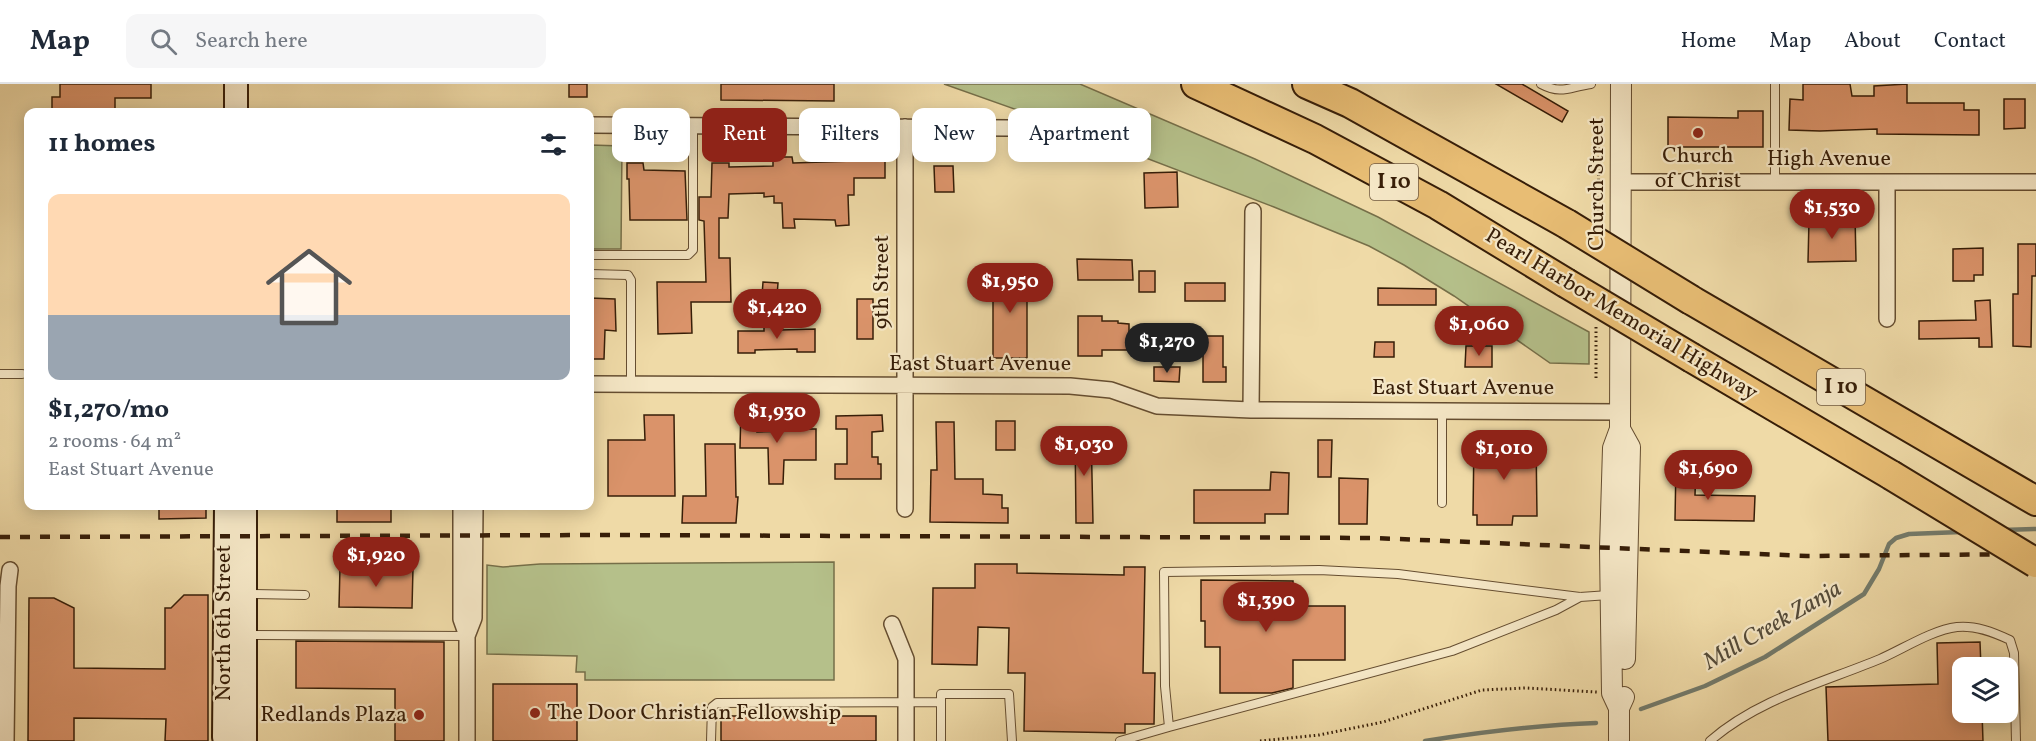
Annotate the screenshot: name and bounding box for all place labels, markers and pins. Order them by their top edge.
marker: Church of Christ [1691,126,1705,140]
place label: Church of Christ [1655,141,1741,197]
pin: $1,530 [1783,189,1881,240]
pin: $1,950 [961,263,1059,314]
pin: $1,420 [728,289,826,340]
pin: $1,060 [1430,306,1528,357]
pin: $1,270 [1118,323,1216,374]
pin: $1,930 [728,393,826,444]
pin: $1,030 [1035,426,1133,477]
pin: $1,010 [1455,430,1553,481]
pin: $1,690 [1659,450,1757,501]
pin: $1,920 [327,537,425,588]
pin: $1,390 [1217,582,1315,633]
place label: The Door Christian Fellowship [547,698,841,729]
place label: Redlands Plaza [260,700,407,731]
marker: The Door Christian Fellowship [528,706,542,720]
marker: Redlands Plaza [412,708,426,722]

